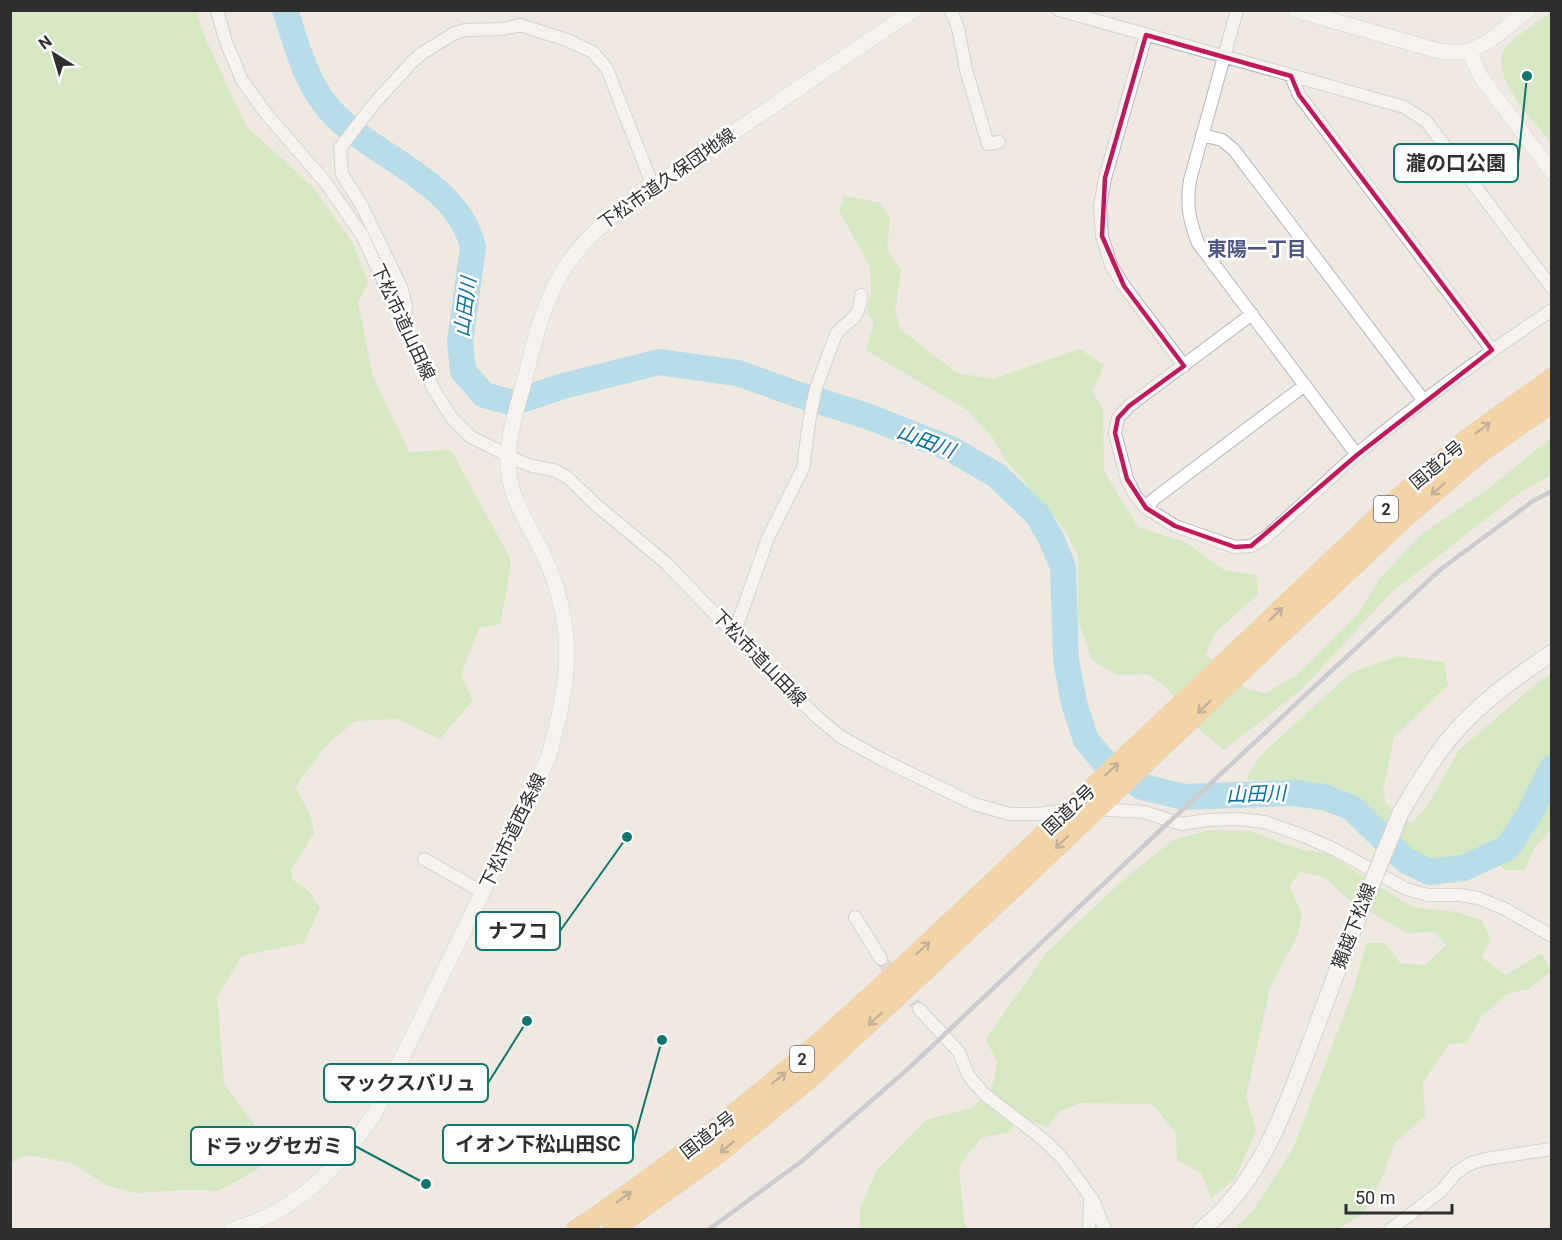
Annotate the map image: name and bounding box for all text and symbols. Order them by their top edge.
north arrow [24,24,84,84]
text: N [35,31,56,53]
street label: 下松市道久保団地線 [594,124,739,234]
callout: 瀧の口公園 [1394,144,1518,182]
text: 瀧の口公園 [1406,151,1506,175]
district label: 東陽一丁目 [1207,237,1307,261]
street label: 下松市道山田線 [367,260,440,383]
water label: 山田川 [449,274,481,338]
water label: 山田川 [894,419,960,464]
one-way arrow [1474,421,1490,434]
street label: 国道2号 [1405,436,1468,493]
one-way arrow [1431,482,1446,496]
road number: 2 [1374,496,1398,522]
street label: 下松市道山田線 [708,605,811,710]
one-way arrow [1268,607,1283,621]
one-way arrow [1196,700,1211,714]
one-way arrow [1105,762,1120,776]
street label: 下松市道西条線 [475,770,550,892]
street label: 国道2号 [1038,780,1099,839]
water label: 山田川 [1226,781,1288,807]
one-way arrow [1055,834,1070,849]
street label: 獺越下松線 [1328,880,1379,972]
callout: ナフコ [476,912,560,950]
text: ナフコ [488,919,548,943]
one-way arrow [916,940,931,955]
one-way arrow [867,1012,882,1026]
road number: 2 [790,1046,814,1072]
callout: マックスバリュ [324,1064,488,1102]
text: マックスバリュ [336,1071,476,1095]
one-way arrow [771,1072,787,1085]
street label: 国道2号 [676,1107,739,1163]
callout: イオン下松山田SC [443,1125,633,1163]
callout: ドラッグセガミ [191,1127,355,1165]
text: イオン下松山田SC [455,1132,621,1156]
text: ドラッグセガミ [203,1134,343,1158]
one-way arrow [719,1140,735,1153]
scale bar [1346,1177,1452,1215]
text: 50 m [1355,1187,1395,1208]
one-way arrow [616,1191,632,1203]

